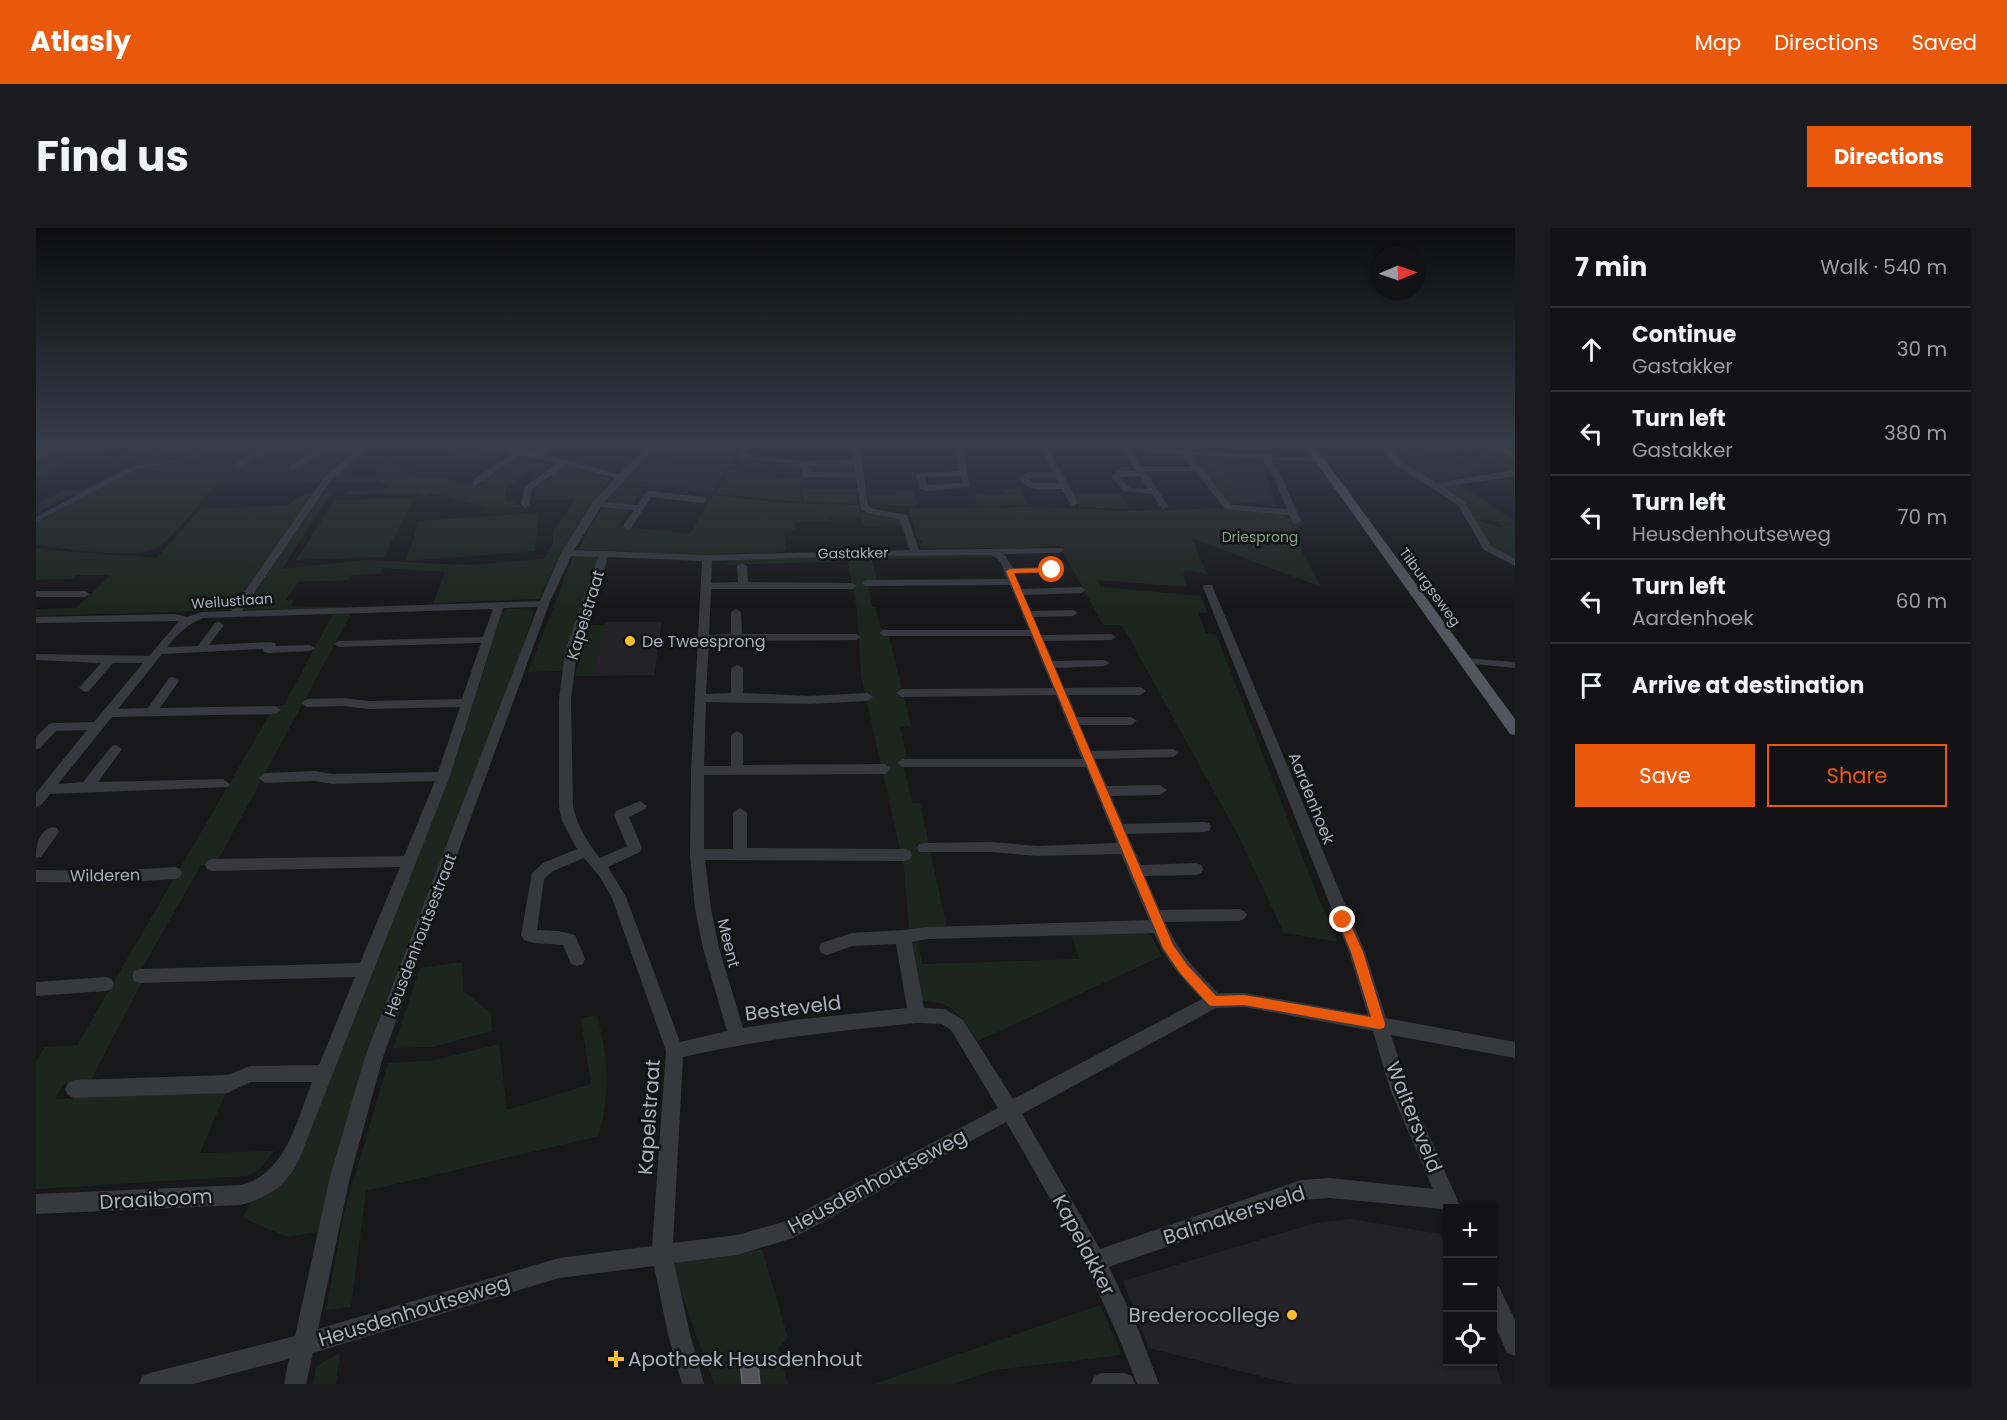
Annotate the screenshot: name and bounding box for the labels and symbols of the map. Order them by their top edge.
north arrow [1371,246,1425,300]
park label: Driesprong [1222,527,1298,547]
street label: Gastakker [818,542,888,564]
street label: Tilburgseweg [1395,543,1465,631]
route start [1038,556,1064,582]
street label: Kapelstraat [561,567,610,663]
street label: Weilustlaan [190,588,274,614]
place label: De Tweesprong [642,630,766,653]
marker: De Tweesprong [623,634,637,648]
street label: Aardenhoek [1283,749,1341,848]
street label: Heusdenhoutsestraat [379,850,462,1020]
street label: Wilderen [70,863,140,888]
route end [1329,906,1355,932]
street label: Meent [711,916,746,970]
street label: Besteveld [743,988,843,1028]
street label: Waltersveld [1379,1057,1449,1177]
street label: Kapelstraat [631,1058,667,1176]
street label: Heusdenhoutseweg [783,1122,971,1240]
street label: Balmakersveld [1160,1179,1308,1251]
street label: Draaiboom [99,1182,213,1216]
street label: Kapelakker [1046,1190,1122,1300]
street label: Heusdenhoutseweg [315,1269,513,1353]
place label: Brederocollege [1129,1301,1280,1329]
marker: Brederocollege [1285,1308,1299,1322]
place label: Apotheek Heusdenhout [628,1345,862,1373]
marker: Apotheek Heusdenhout [609,1352,623,1366]

